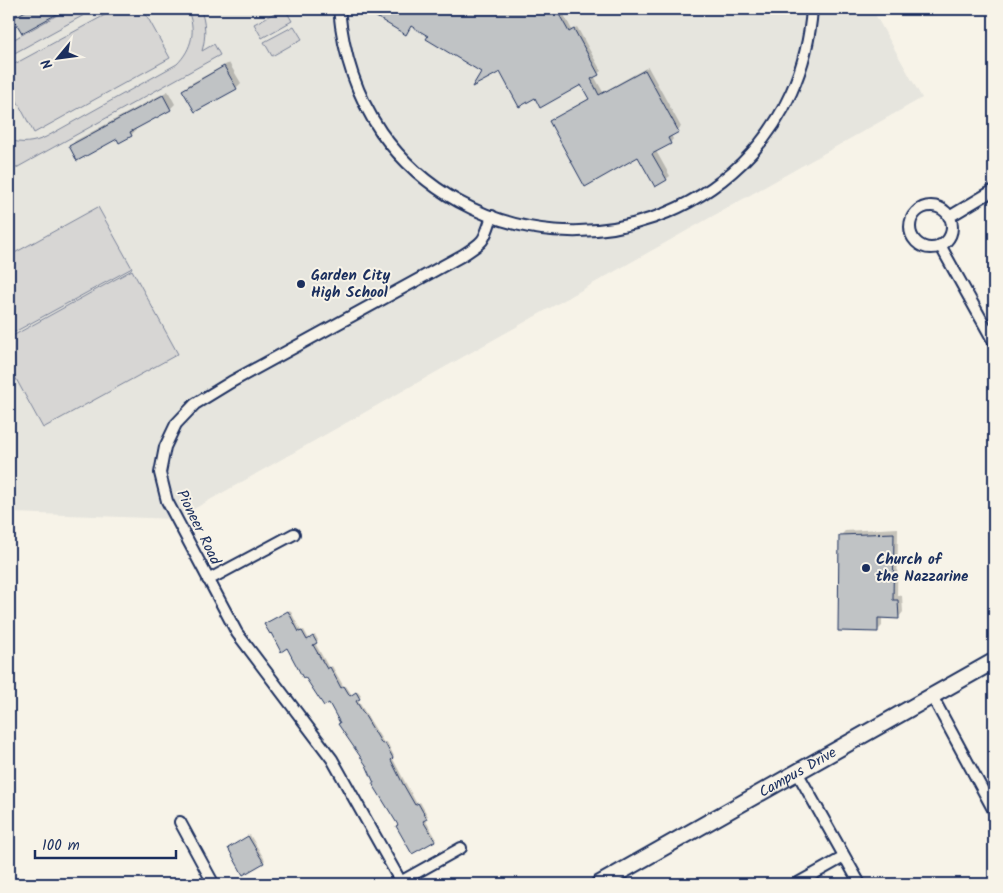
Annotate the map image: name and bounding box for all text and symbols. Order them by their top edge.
north arrow [32,32,82,82]
text: N [36,54,59,73]
place label: Garden City High School [311,264,390,305]
marker: Garden City High School [295,278,307,290]
street label: Pioneer Road [170,486,227,570]
place label: Church of the Nazzarine [876,548,969,589]
marker: Church of the Nazzarine [860,562,872,574]
street label: Campus Drive [755,741,842,804]
scale bar [35,828,176,860]
text: 100 m [42,834,80,858]

